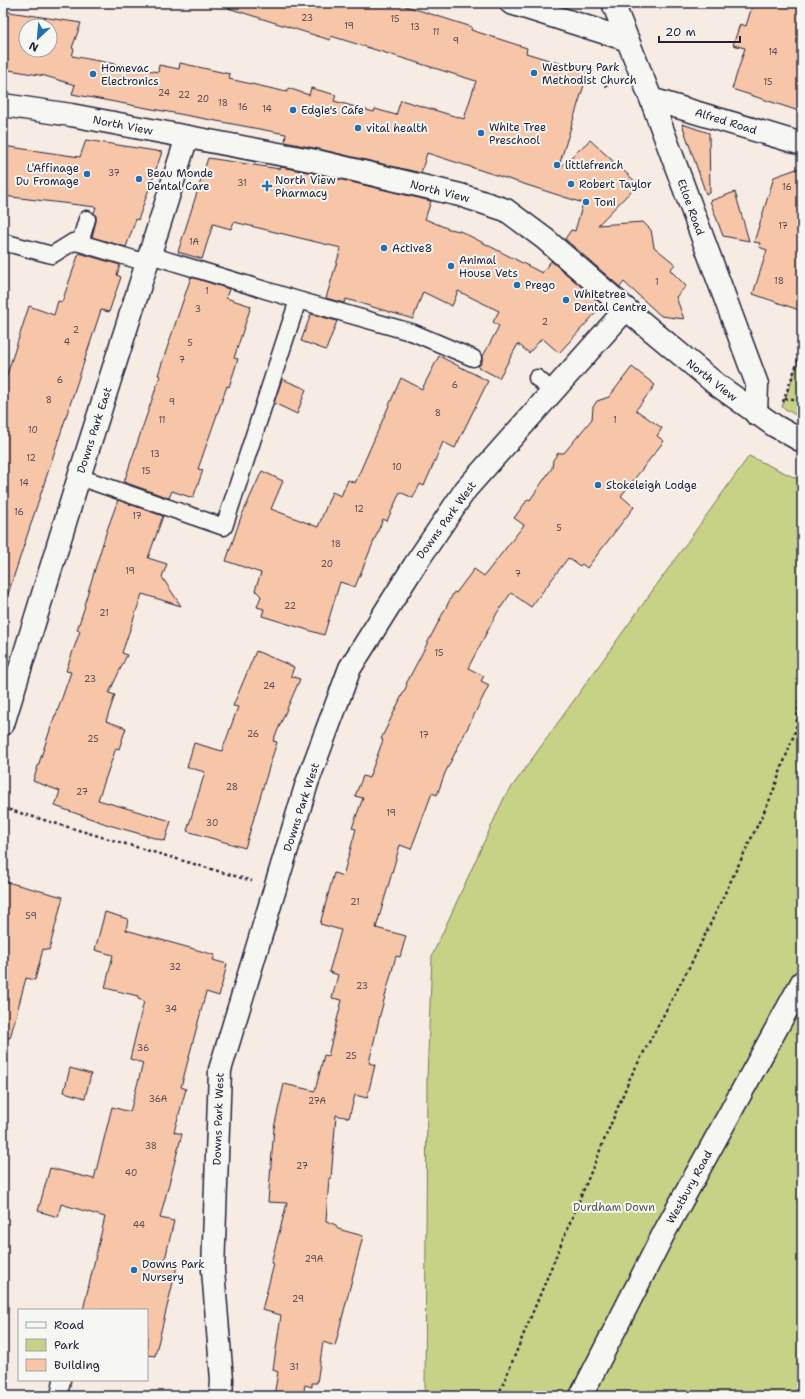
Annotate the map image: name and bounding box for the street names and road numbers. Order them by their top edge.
street label: Alfred Road [693,105,759,138]
street label: North View [92,112,155,139]
street label: North View [409,177,472,206]
street label: Etloe Road [673,177,708,237]
street label: North View [683,356,741,405]
street label: Downs Park East [73,385,116,475]
street label: Downs Park West [413,478,480,562]
street label: Downs Park West [280,761,323,854]
street label: Downs Park West [209,1072,228,1166]
street label: Westbury Road [663,1148,716,1227]

